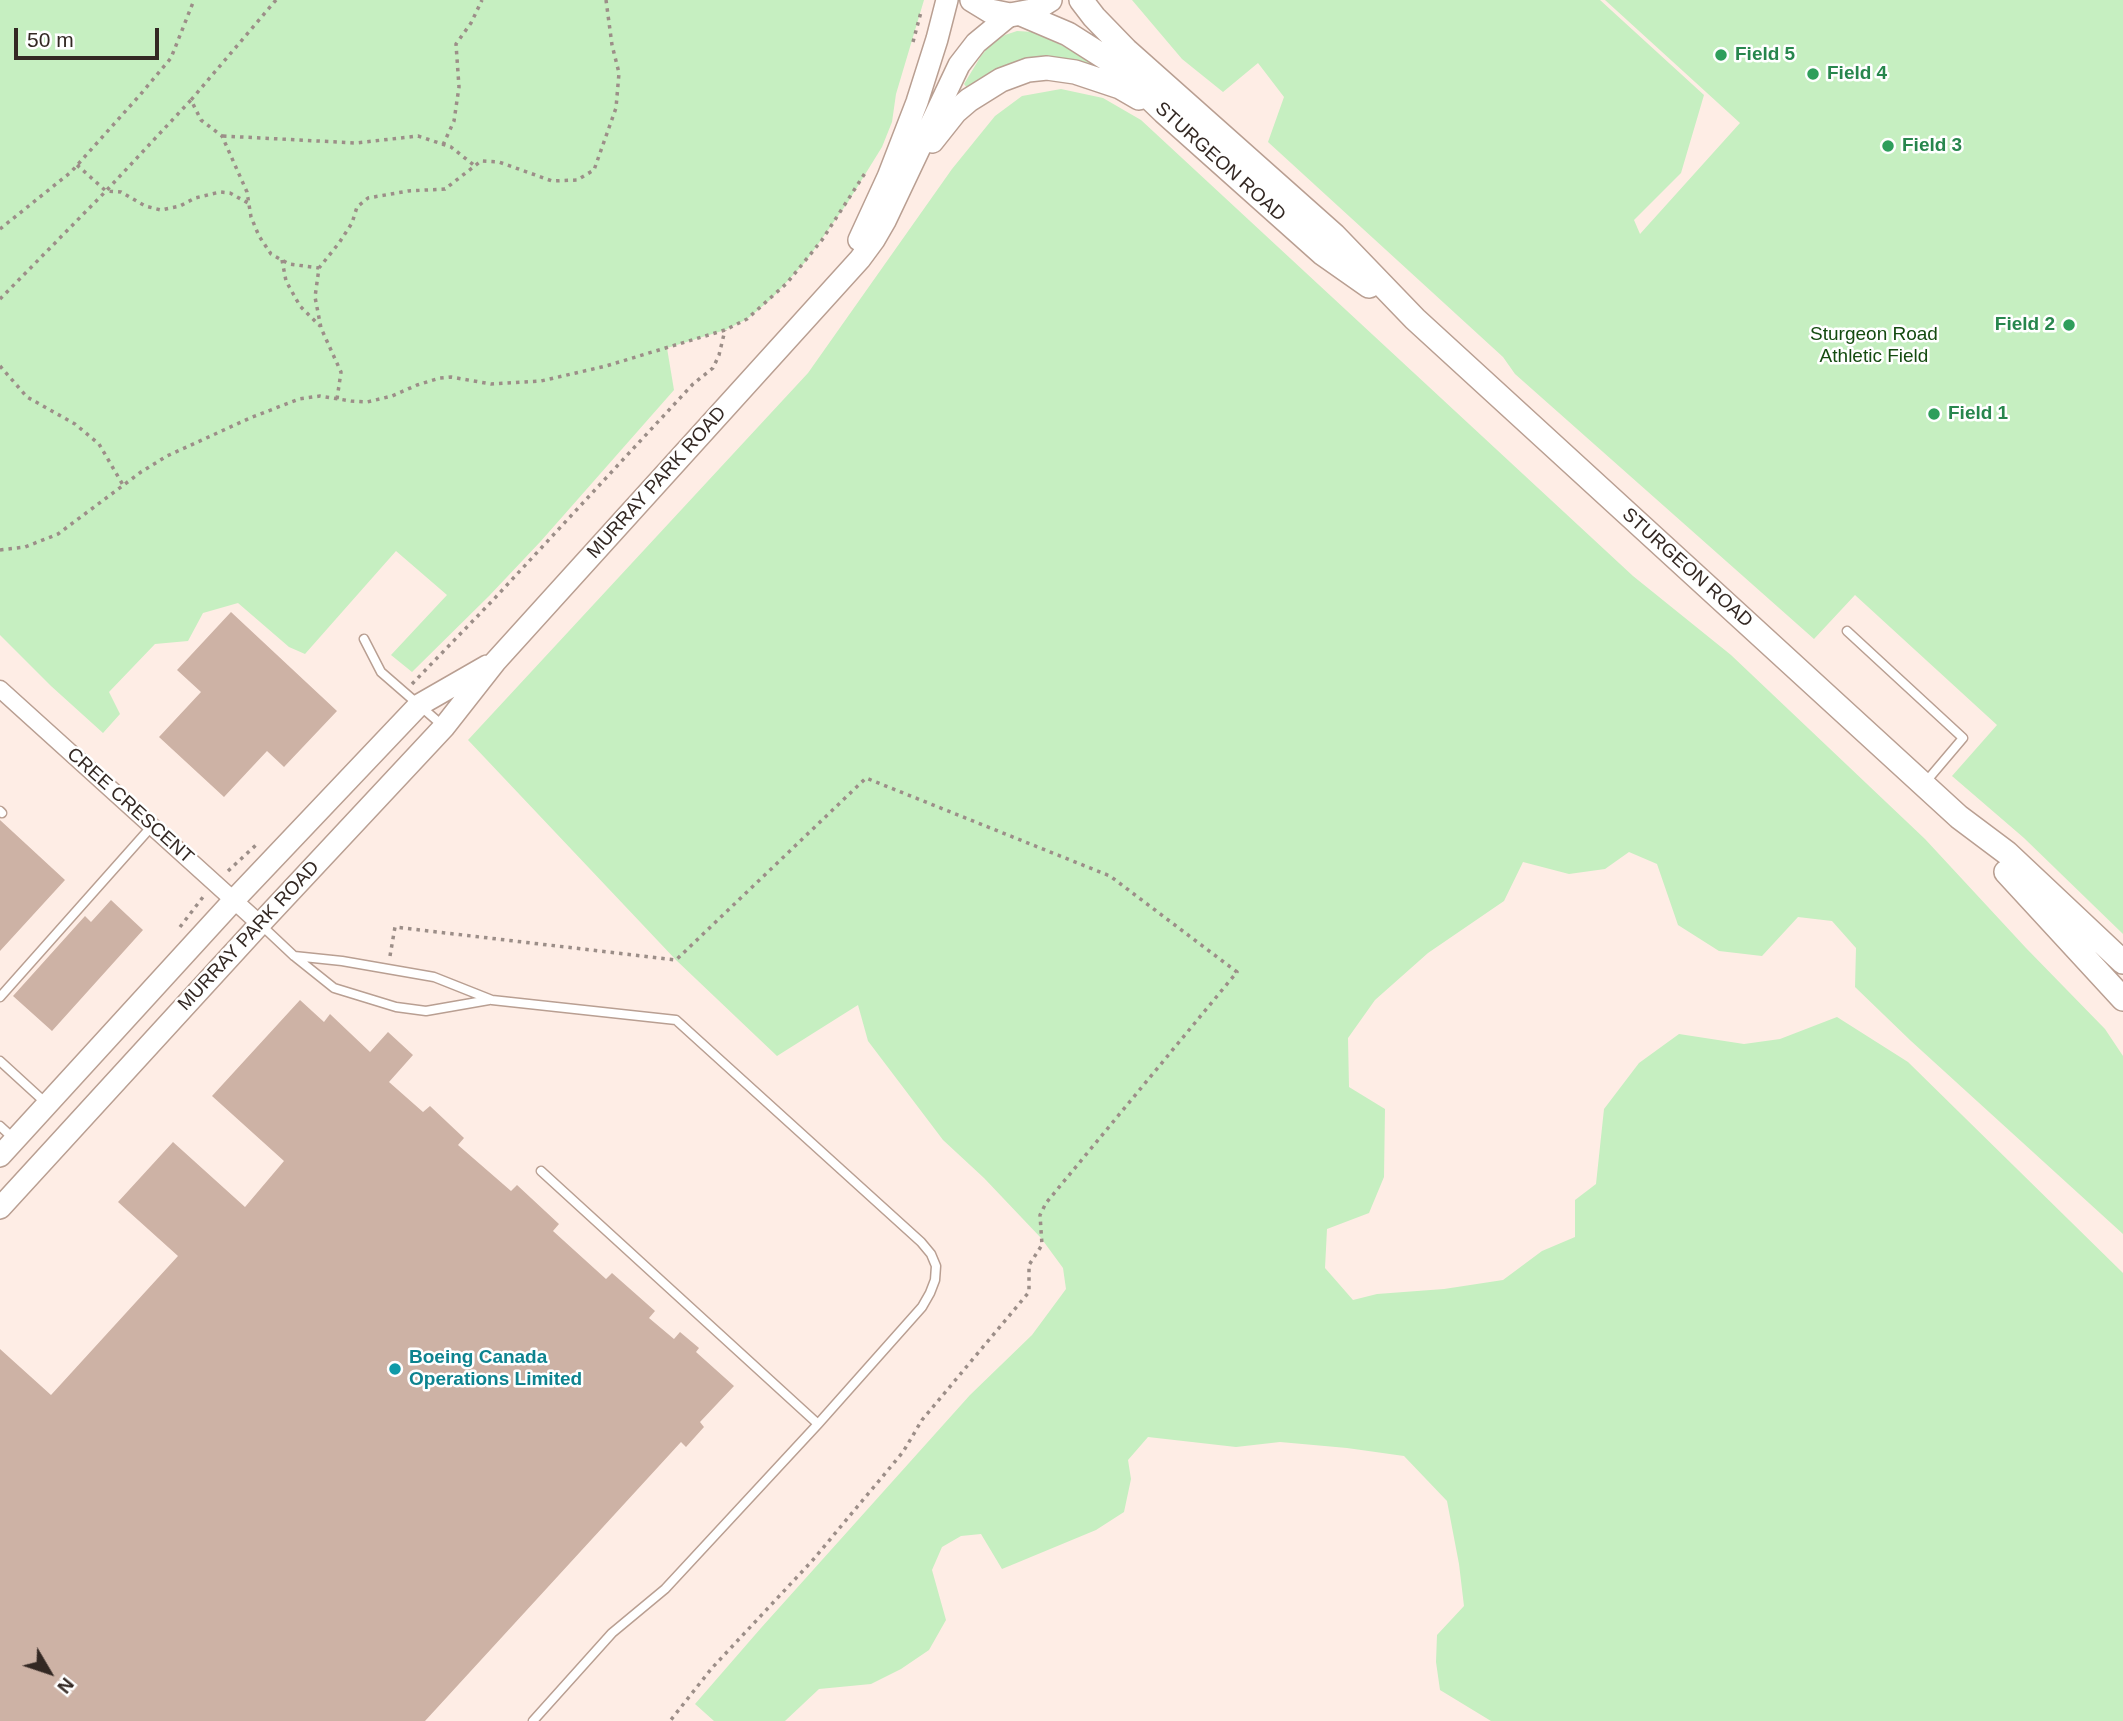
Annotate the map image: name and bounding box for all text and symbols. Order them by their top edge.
scale bar [18,14,163,58]
text: 50 m [27,28,74,51]
place label: Field 5 [1735,44,1795,66]
marker: Field 5 [1713,47,1729,63]
place label: Field 4 [1827,63,1887,85]
marker: Field 4 [1805,66,1821,82]
street label: STURGEON ROAD [1150,97,1290,227]
place label: Field 3 [1902,135,1962,157]
marker: Field 3 [1880,138,1896,154]
place label: Field 2 [1995,314,2055,336]
marker: Field 2 [2061,317,2077,333]
park label: Sturgeon Road Athletic Field [1810,324,1938,368]
street label: MURRAY PARK ROAD [583,402,731,564]
place label: Field 1 [1948,403,2008,425]
marker: Field 1 [1926,406,1942,422]
street label: STURGEON ROAD [1617,503,1757,633]
street label: CREE CRESCENT [62,743,198,869]
street label: MURRAY PARK ROAD [174,856,324,1016]
place label: Boeing Canada Operations Limited [409,1347,582,1391]
marker: Boeing Canada Operations Limited [387,1361,403,1377]
north arrow [14,1637,84,1707]
text: N [53,1674,78,1697]

